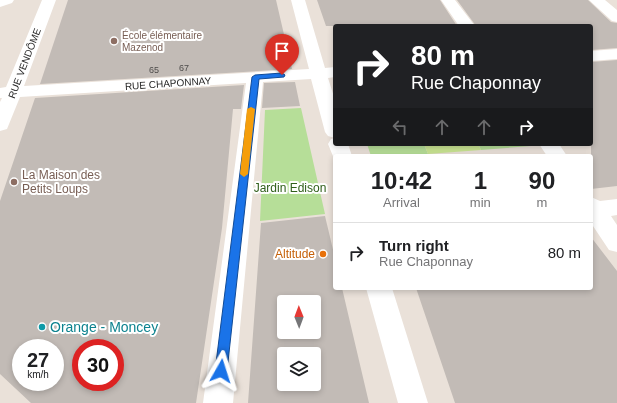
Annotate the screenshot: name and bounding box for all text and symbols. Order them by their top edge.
street label: RUE VENDÔME [5,26,43,100]
place label: École élémentaire Mazenod [122,29,202,53]
pin [265,34,299,75]
marker: École élémentaire Mazenod [109,36,119,46]
icon: arrive [271,40,293,62]
icon: right [345,40,397,92]
text: 80 m [411,40,475,71]
house number: 67 [179,63,189,73]
house number: 65 [149,65,159,75]
text: Rue Chaponnay [411,73,541,93]
street label: RUE CHAPONNAY [125,75,212,92]
icon: left [389,116,411,138]
icon: ahead [431,116,453,138]
icon: ahead [473,116,495,138]
icon: right [515,116,537,138]
text: 10:42 [371,167,432,194]
text: 1 [474,167,487,194]
text: 90 [529,167,555,194]
place label: La Maison des Petits Loups [22,168,100,196]
marker: La Maison des Petits Loups [9,177,19,187]
park label: Jardin Edison [254,181,326,195]
text: Arrival [383,195,420,210]
text: min [470,195,491,210]
text: m [536,195,547,210]
text: Turn right [379,237,449,254]
icon: right [345,242,367,264]
text: 80 m [548,244,581,261]
place label: Altitude [275,247,315,261]
marker: Altitude [318,249,328,259]
text: Rue Chaponnay [379,254,473,269]
north arrow [277,295,321,339]
map controls [277,295,321,391]
place label: Orange - Moncey [50,319,158,335]
marker: Orange - Moncey [37,322,47,332]
speed limit sign: 30 [72,339,124,391]
button: layers [277,347,321,391]
text: 27 [27,349,49,371]
position arrow [200,350,242,392]
text: km/h [27,369,49,380]

